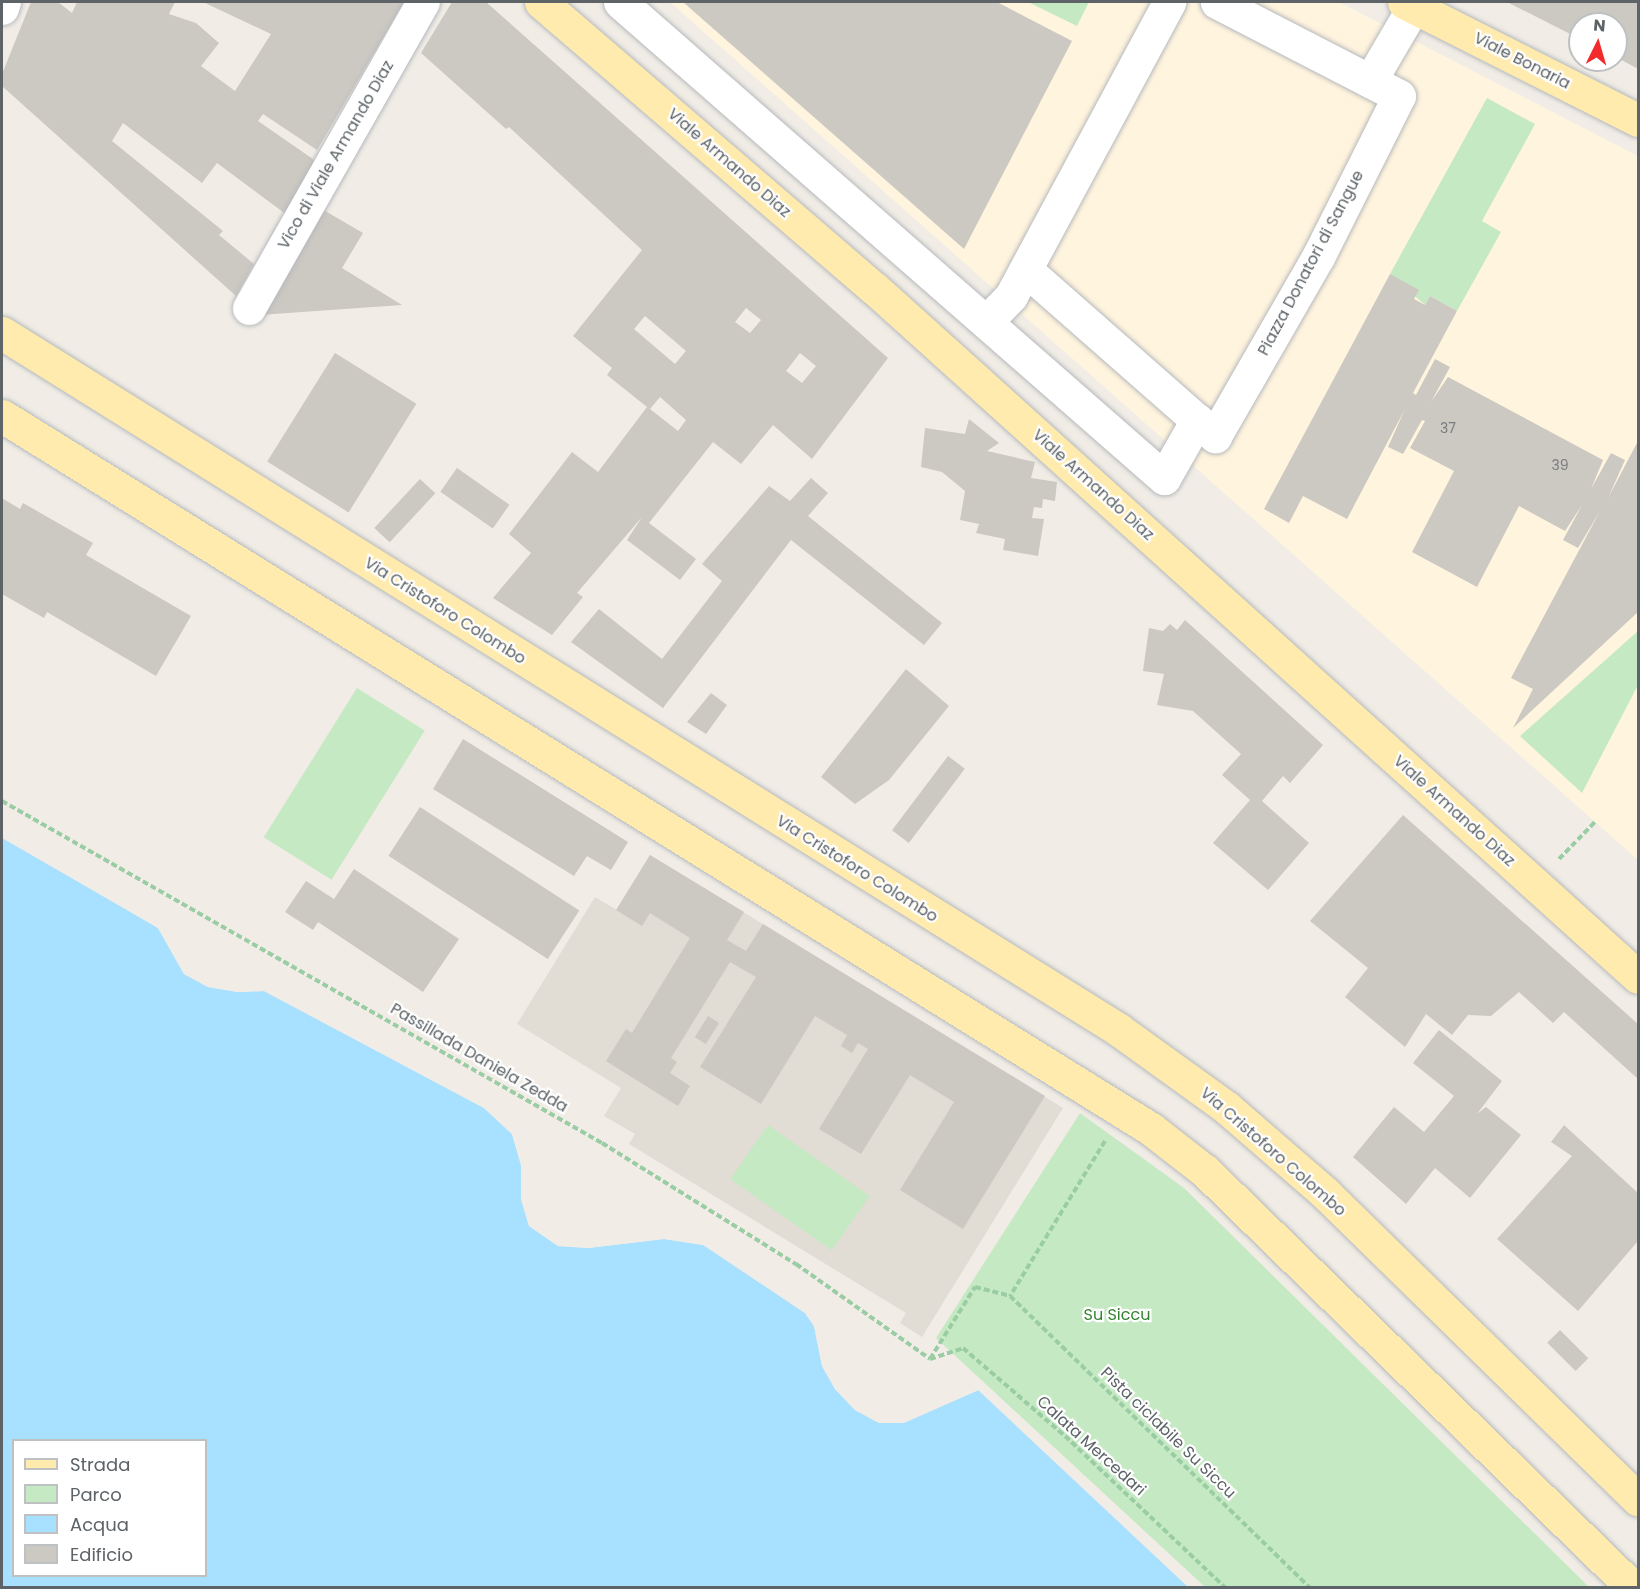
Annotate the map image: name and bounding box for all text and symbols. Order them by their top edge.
north arrow [1568,12,1628,72]
text: N [1592,14,1606,38]
street label: Viale Bonaria [1471,28,1573,94]
street label: Vico di Viale Armando Diaz [274,57,398,253]
street label: Viale Armando Diaz [664,104,794,222]
street label: Piazza Donatori di Sangue [1254,167,1368,359]
house number: 37 [1440,420,1456,436]
street label: Viale Armando Diaz [1028,425,1158,545]
house number: 39 [1551,457,1569,473]
street label: Via Cristoforo Colombo [361,553,529,669]
street label: Viale Armando Diaz [1389,751,1519,871]
street label: Via Cristoforo Colombo [773,811,941,927]
street label: Passillada Daniela Zedda [387,999,571,1117]
street label: Via Cristoforo Colombo [1196,1083,1350,1221]
park label: Su Siccu [1084,1305,1150,1325]
street label: Pista ciclabile Su Siccu [1096,1363,1240,1503]
street label: Calata Mercedari [1033,1392,1149,1500]
legend [12,1439,207,1577]
text: Strada [70,1452,130,1477]
text: Parco [70,1482,122,1507]
text: Acqua [70,1512,129,1537]
text: Edificio [70,1542,133,1567]

